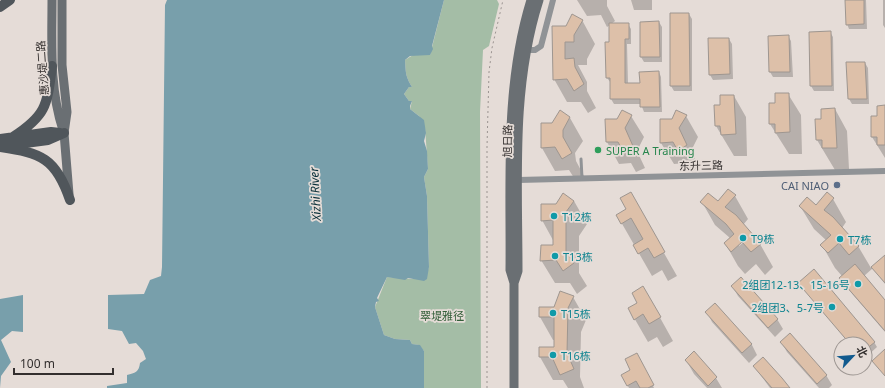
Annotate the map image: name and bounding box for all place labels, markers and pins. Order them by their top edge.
place label: SUPER A Training [606,143,695,158]
marker: SUPER A Training [593,145,603,155]
place label: CAI NIAO [781,178,829,193]
marker: CAI NIAO [832,180,842,190]
place label: T12栋 [562,209,592,224]
marker: T12栋 [549,211,559,221]
place label: T9栋 [751,231,774,246]
place label: T7栋 [848,232,871,247]
marker: T9栋 [738,233,748,243]
marker: T7栋 [835,234,845,244]
place label: T13栋 [563,249,593,264]
marker: T13栋 [550,251,560,261]
place label: 2组团12-13、15-16号 [742,277,850,292]
marker: 2组团12-13、15-16号 [853,279,863,289]
place label: 2组团3、5-7号 [751,300,824,315]
marker: 2组团3、5-7号 [827,302,837,312]
place label: T15栋 [561,306,591,321]
marker: T15栋 [548,308,558,318]
place label: T16栋 [561,348,591,363]
marker: T16栋 [548,350,558,360]

